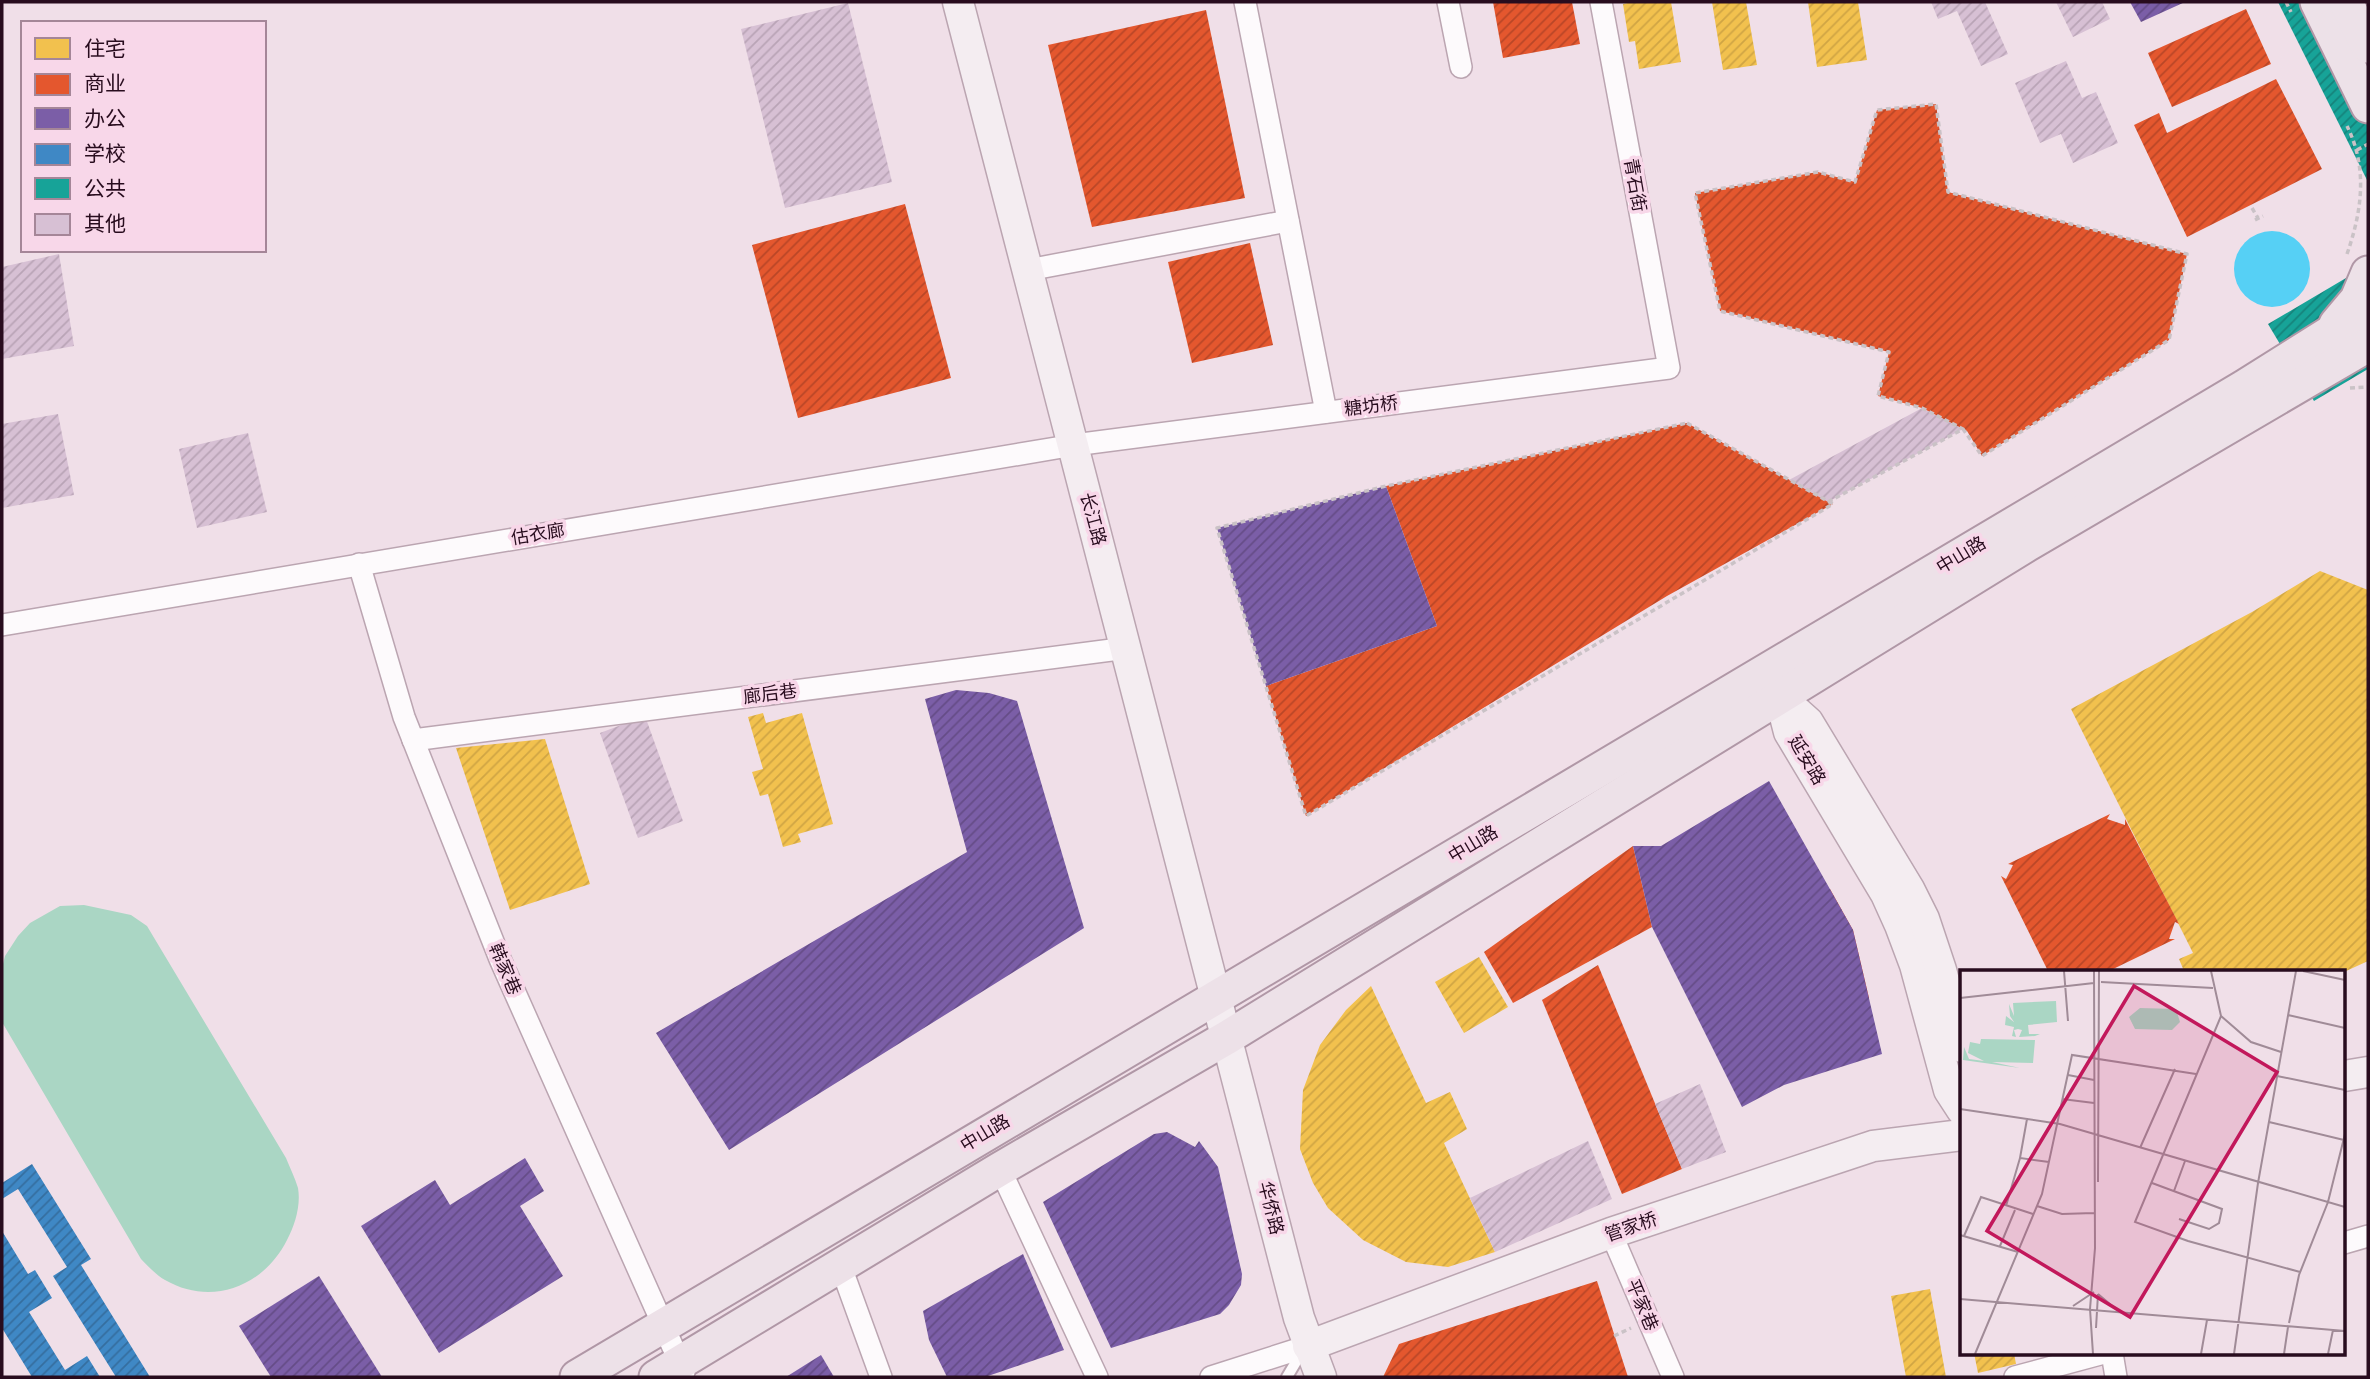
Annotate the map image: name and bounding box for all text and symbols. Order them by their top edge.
legend [21,21,266,252]
text: 住宅 [84,34,126,62]
text: 商业 [84,69,126,97]
text: 办公 [84,104,126,132]
text: 学校 [84,139,126,167]
street label: 青石街 [1619,156,1652,213]
text: 公共 [84,174,126,202]
text: 其他 [84,209,126,237]
street label: 糖坊桥 [1343,390,1399,420]
street label: 长江路 [1075,490,1113,548]
street label: 估衣廊 [509,517,566,549]
street label: 中山路 [1931,530,1990,578]
street label: 廊后巷 [742,678,798,708]
street label: 延安路 [1784,730,1832,789]
street label: 中山路 [1443,819,1502,867]
street label: 韩家巷 [484,939,528,998]
inset map [1960,970,2346,1354]
street label: 中山路 [955,1108,1014,1156]
street label: 华侨路 [1254,1179,1290,1237]
street label: 管家桥 [1601,1206,1660,1246]
street label: 平家巷 [1621,1275,1665,1334]

